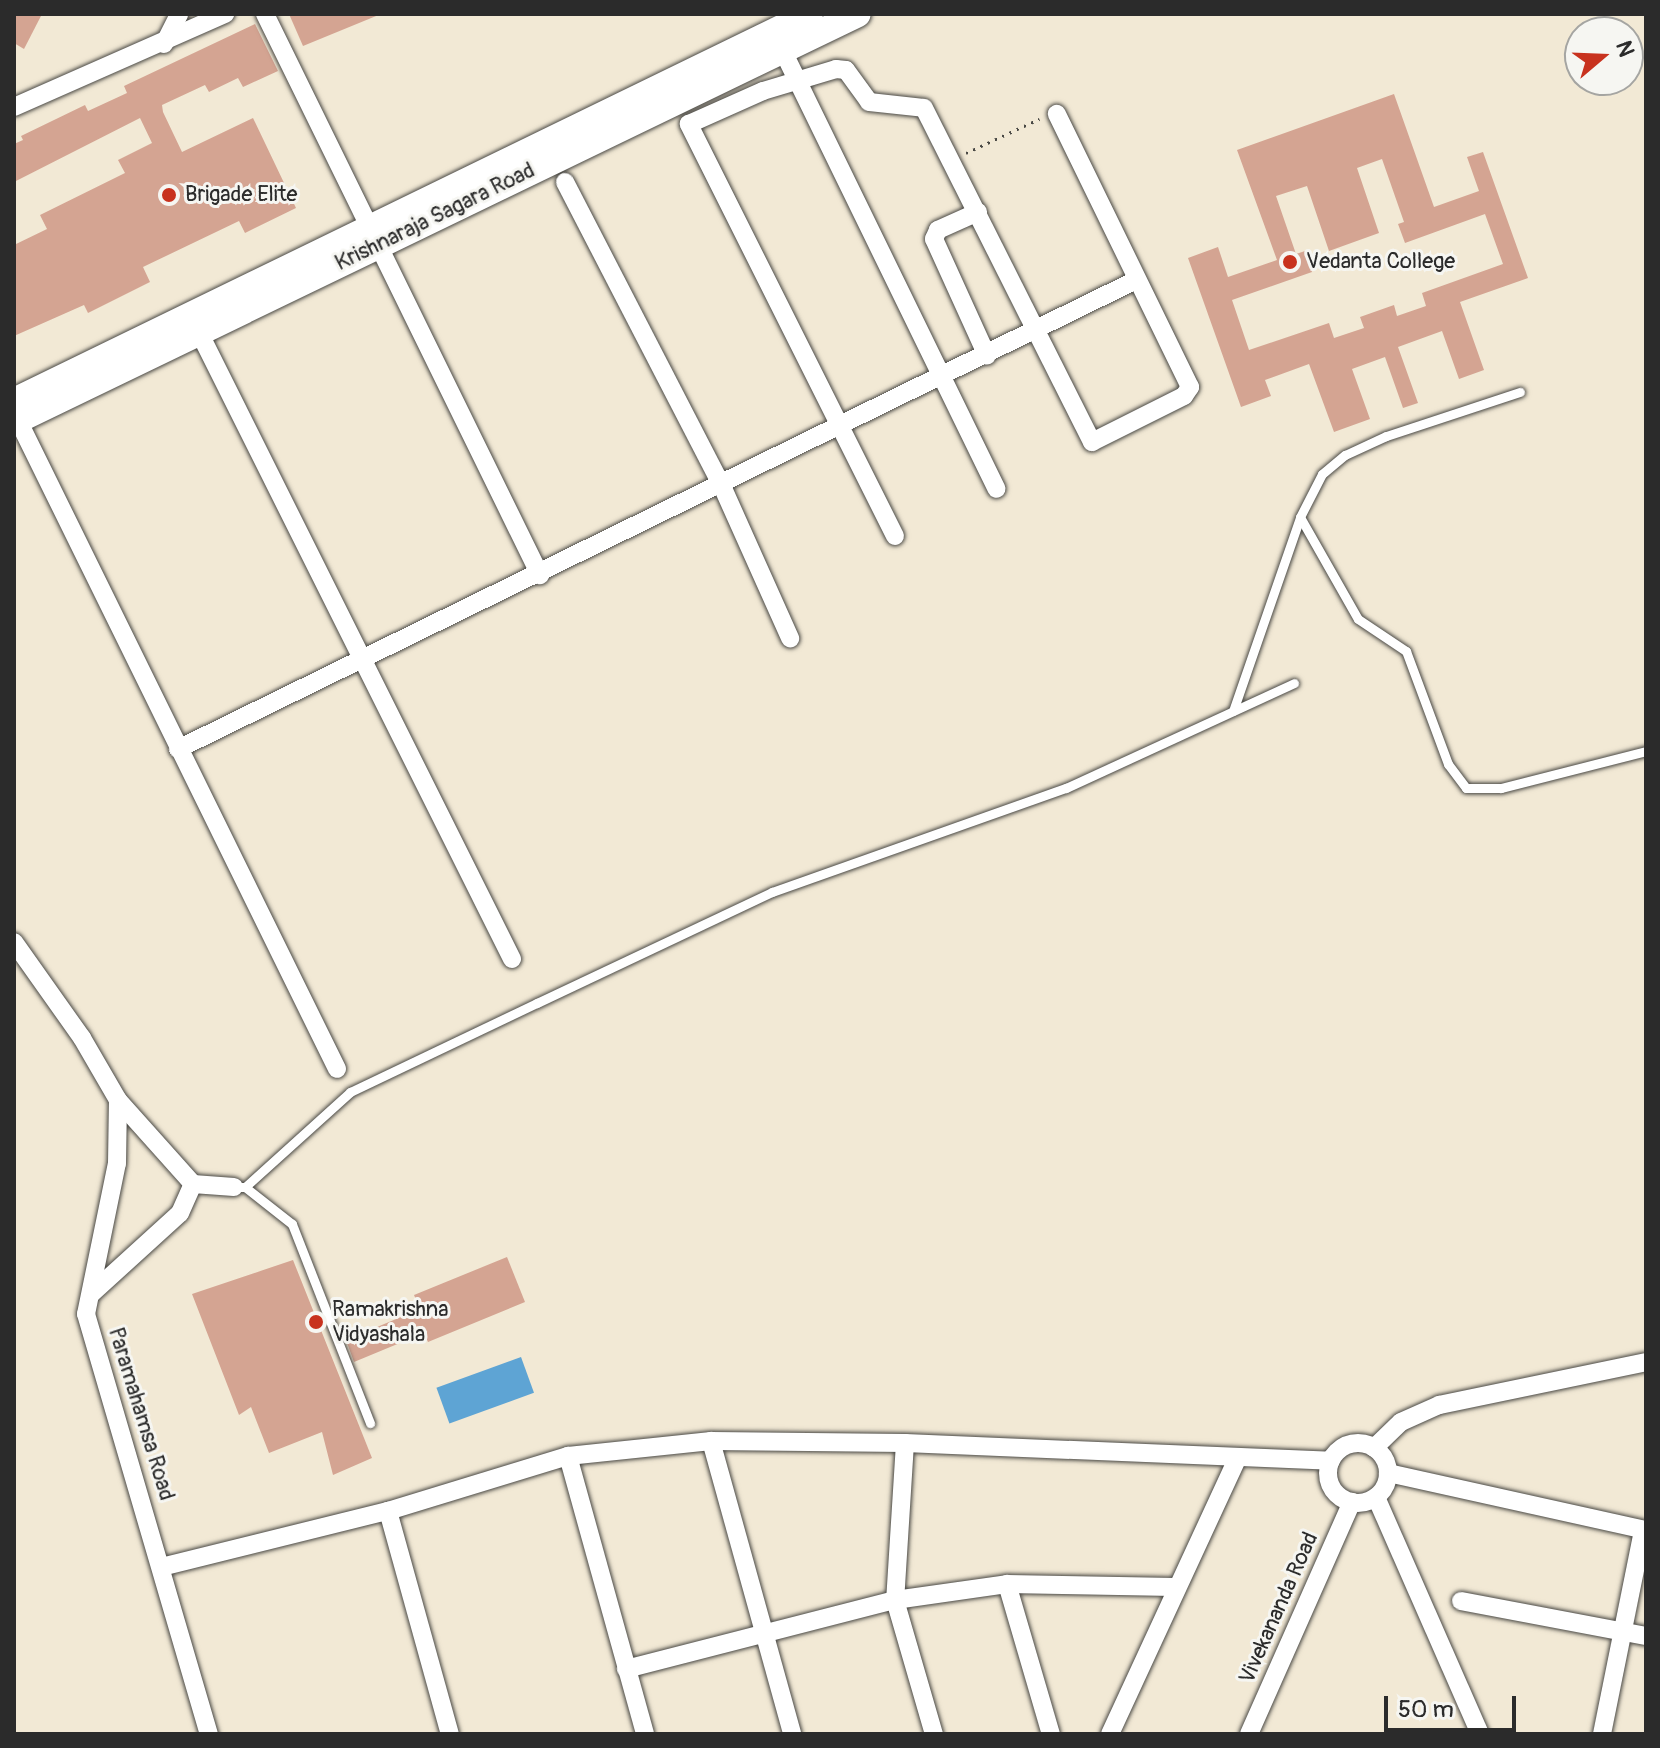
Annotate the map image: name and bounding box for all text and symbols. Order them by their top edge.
north arrow [1564,16,1644,96]
text: N [1609,37,1640,60]
street label: Krishnaraja Sagara Road [331,157,539,277]
place label: Brigade Elite [185,182,297,208]
marker: Brigade Elite [160,186,178,204]
place label: Vedanta College [1306,249,1455,275]
marker: Vedanta College [1281,253,1299,271]
place label: Ramakrishna Vidyashala [332,1296,449,1348]
marker: Ramakrishna Vidyashala [307,1313,325,1331]
street label: Paramahamsa Road [102,1324,180,1504]
street label: Vivekananda Road [1234,1528,1324,1688]
scale bar [1388,1680,1520,1730]
text: 50 m [1398,1695,1454,1724]

